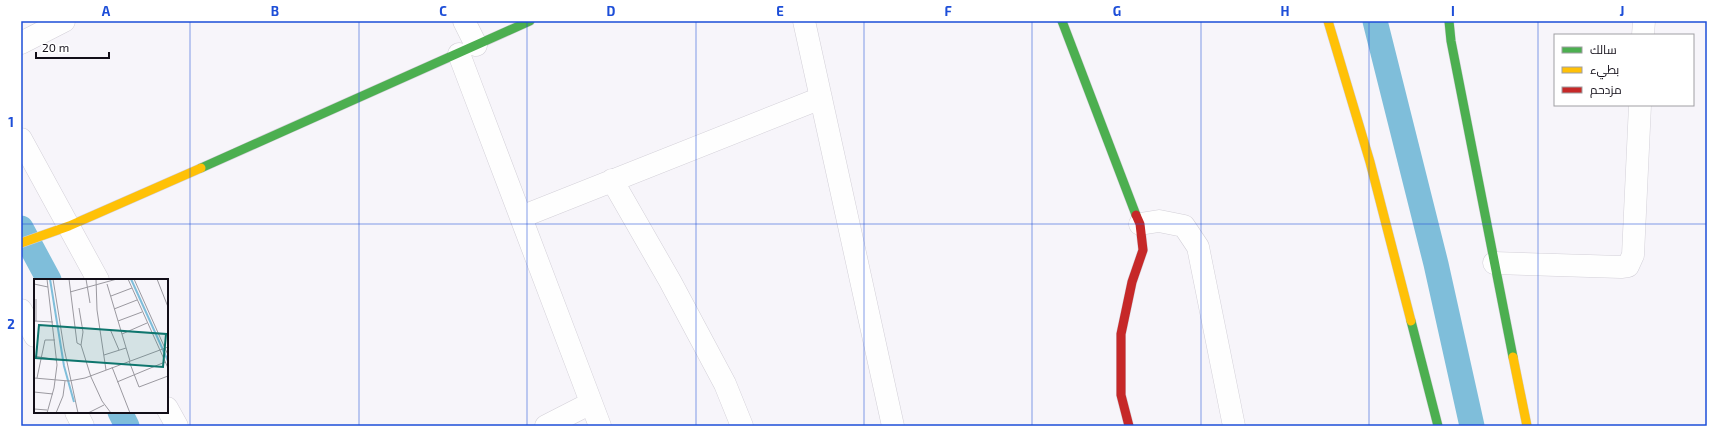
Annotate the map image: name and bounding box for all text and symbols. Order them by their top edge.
text: A [102,3,111,19]
text: B [271,3,279,19]
text: C [439,3,447,19]
text: D [607,3,616,19]
text: E [776,3,784,19]
text: F [944,3,952,19]
text: G [1113,3,1121,19]
text: H [1281,3,1290,19]
text: I [1451,3,1455,19]
text: J [1620,3,1624,19]
scale bar [36,34,109,60]
legend [1554,34,1694,106]
text: 20 m [42,40,69,54]
text: سالك [1590,42,1617,56]
text: بطيء [1590,62,1619,80]
text: مزدحم [1590,82,1622,98]
text: 1 [8,114,14,130]
inset map [34,279,168,413]
text: 2 [7,316,15,332]

